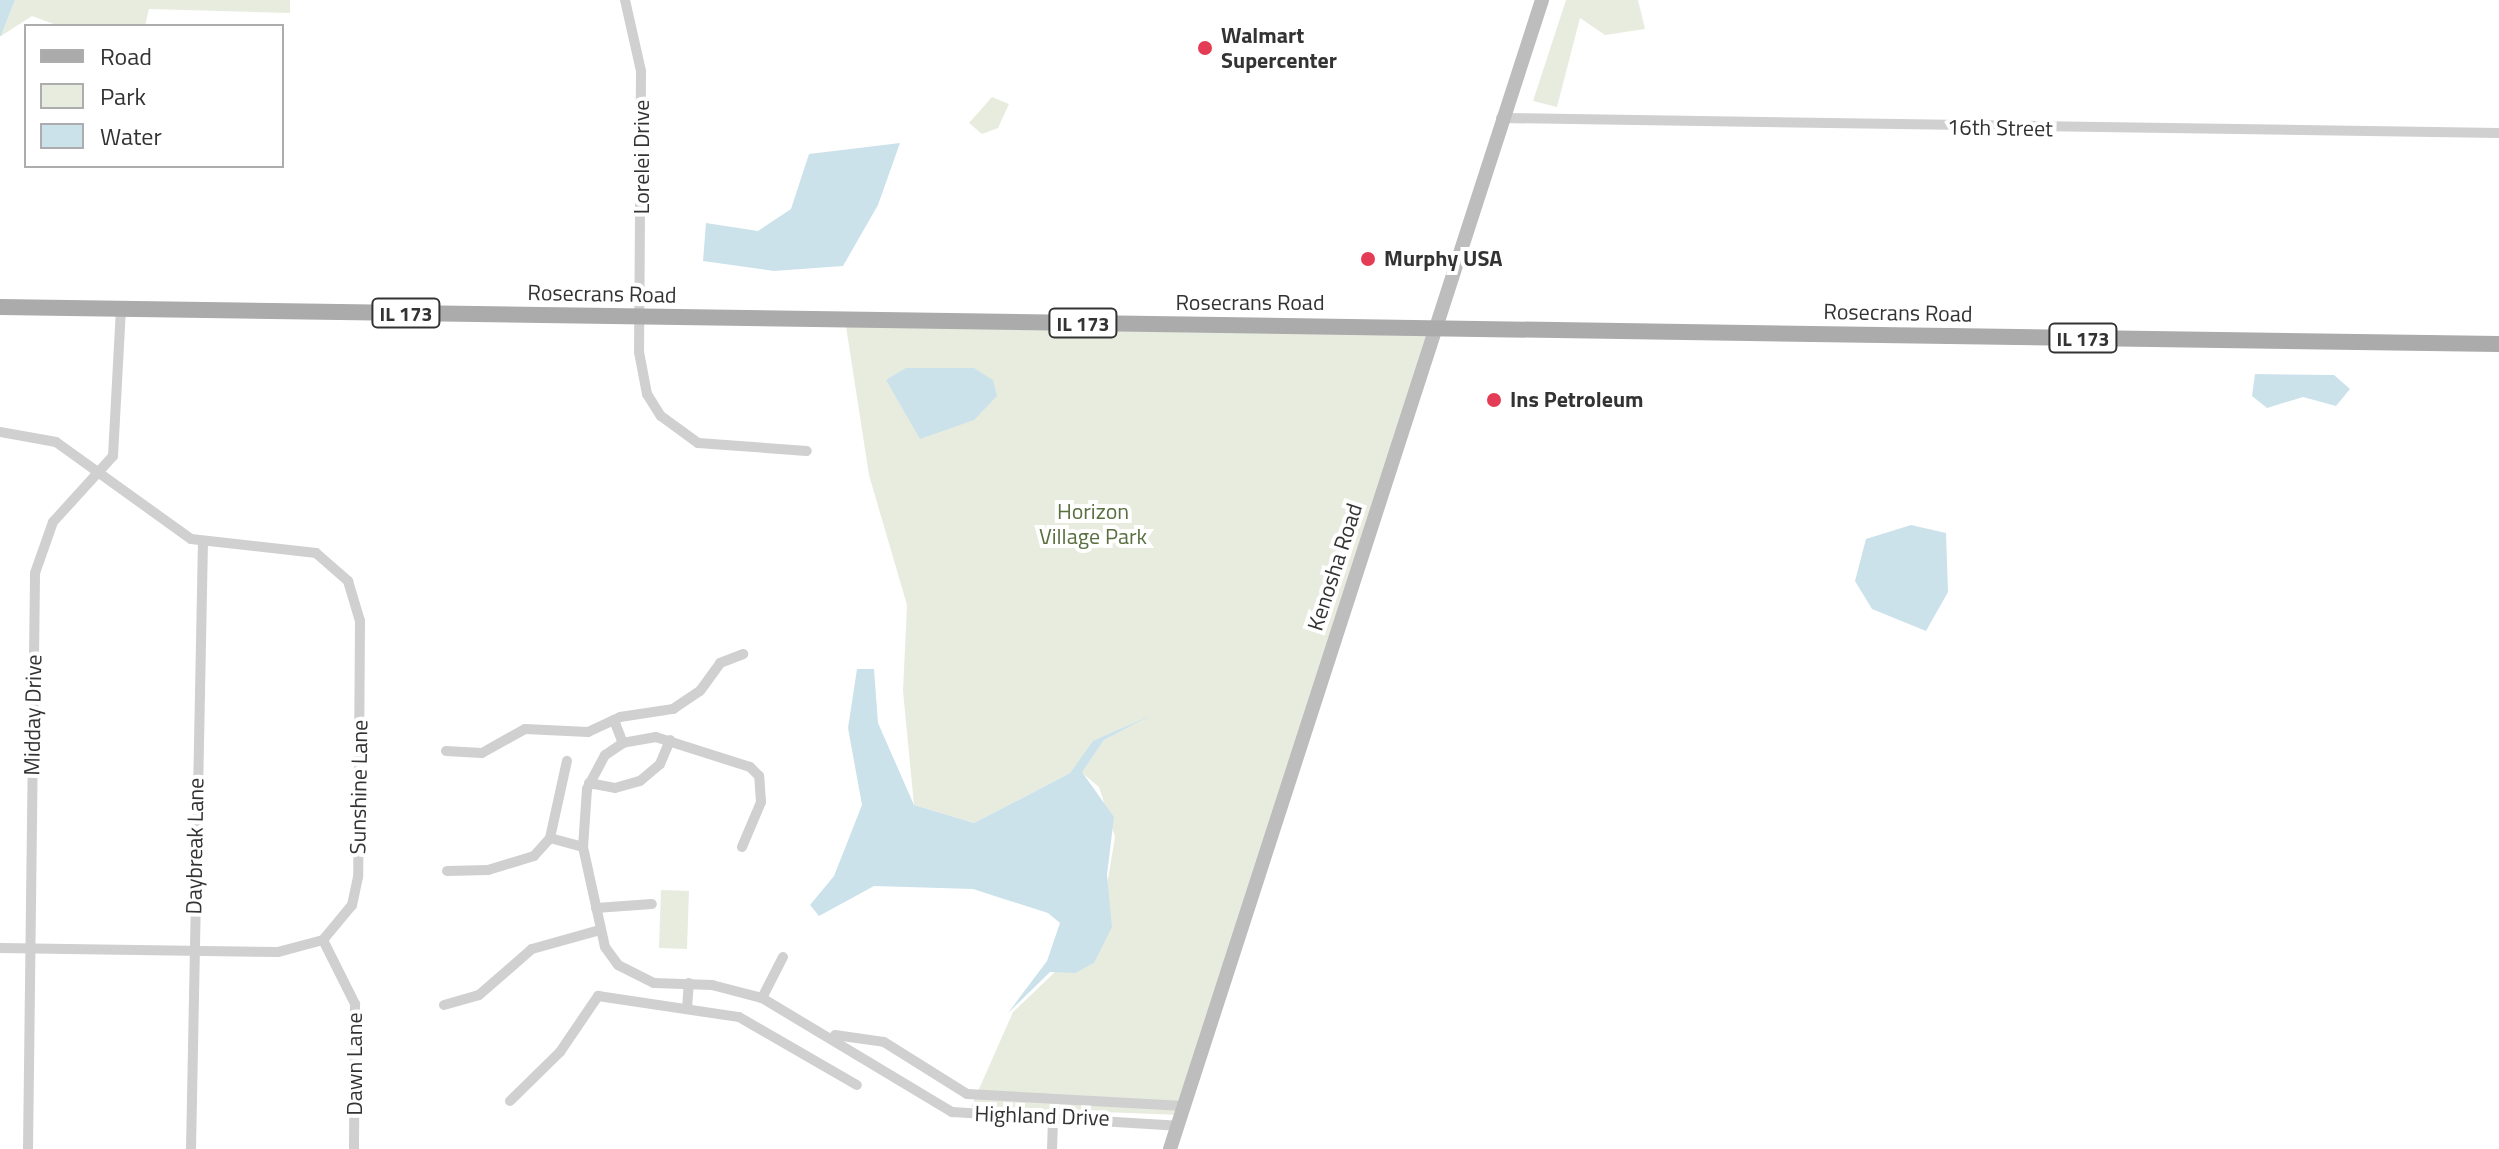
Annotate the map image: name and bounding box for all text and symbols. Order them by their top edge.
place label: Walmart Supercenter [1221,22,1337,74]
legend [24,24,284,168]
text: Road [100,38,152,74]
marker: Walmart Supercenter [1196,39,1214,57]
text: Park [100,78,146,114]
street label: Lorelei Drive [629,100,655,214]
street label: 16th Street [1947,114,2053,142]
text: Water [100,118,162,154]
place label: Murphy USA [1384,246,1503,272]
marker: Murphy USA [1359,250,1377,268]
street label: Rosecrans Road [527,280,677,308]
street label: Rosecrans Road [1175,290,1325,316]
road number: IL 173 [370,297,442,329]
street label: Rosecrans Road [1823,299,1973,327]
road number: IL 173 [1047,307,1119,339]
road number: IL 173 [2047,322,2119,354]
place label: Ins Petroleum [1510,387,1644,413]
marker: Ins Petroleum [1485,391,1503,409]
park label: Horizon Village Park [1039,498,1147,550]
street label: Kenosha Road [1302,500,1368,634]
street label: Midday Drive [19,654,47,776]
street label: Sunshine Lane [345,720,373,854]
street label: Daybreak Lane [181,777,209,915]
street label: Dawn Lane [342,1012,368,1116]
street label: Highland Drive [974,1100,1110,1132]

